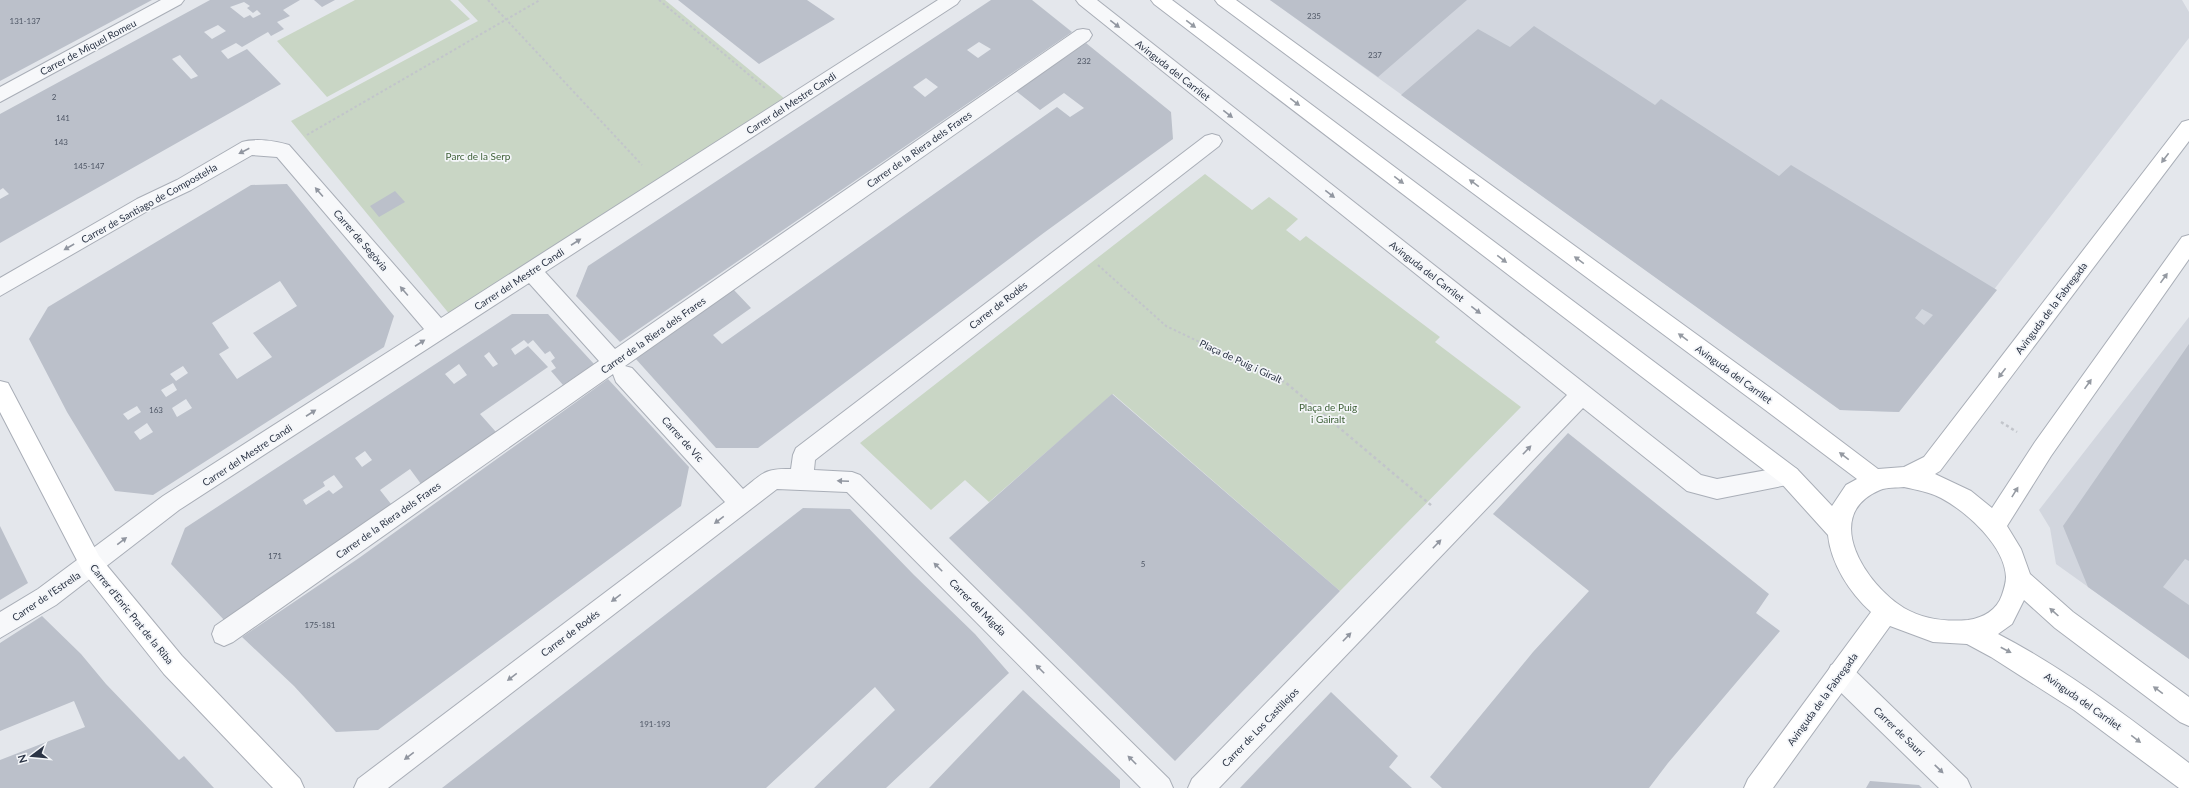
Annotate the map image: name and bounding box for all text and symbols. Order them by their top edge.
house number: 235 [1307,11,1321,21]
house number: 131-137 [10,16,41,26]
street label: Carrer de Miquel Romeu [38,17,138,77]
one-way arrow [1186,19,1197,28]
one-way arrow [1110,20,1121,29]
street label: Avinguda del Carrilet [1133,37,1213,103]
house number: 237 [1368,50,1382,60]
house number: 232 [1077,56,1091,66]
street label: Carrer del Mestre Candi [744,69,838,137]
house number: 2 [52,92,57,102]
one-way arrow [1290,98,1300,106]
street label: Carrer de la Riera dels Frares [864,108,974,190]
one-way arrow [1223,109,1234,118]
house number: 141 [56,113,70,123]
house number: 143 [54,137,68,147]
one-way arrow [238,147,250,154]
park label: Parc de la Serp [446,150,511,162]
one-way arrow [2161,152,2170,163]
street label: Carrer de Santiago de Compostel·la [79,160,219,246]
house number: 145-147 [74,161,105,171]
one-way arrow [1393,176,1404,185]
one-way arrow [1468,179,1479,187]
one-way arrow [315,187,324,198]
one-way arrow [1325,190,1336,199]
street label: Carrer de Segòvia [331,207,391,273]
one-way arrow [571,238,582,246]
street label: Avinguda del Carrilet [1387,238,1467,304]
one-way arrow [63,244,75,251]
street label: Carrer del Mestre Candi [472,245,566,313]
one-way arrow [1497,255,1508,263]
one-way arrow [1573,256,1584,264]
street label: Avinguda de la Fabregada [2013,260,2089,356]
one-way arrow [2160,273,2168,284]
street label: Carrer de Rodés [967,279,1029,331]
one-way arrow [400,285,409,296]
street label: Carrer de la Riera dels Frares [598,294,708,376]
one-way arrow [1470,305,1481,314]
one-way arrow [1678,333,1689,341]
street label: Plaça de Puig i Giralt [1198,337,1285,386]
one-way arrow [415,339,425,347]
street label: Avinguda del Carrilet [1693,342,1775,406]
one-way arrow [1998,367,2006,378]
one-way arrow [2084,379,2092,390]
park label: Plaça de Puig i Gairalt [1299,401,1357,425]
house number: 163 [149,405,163,415]
one-way arrow [305,410,317,417]
street label: Carrer de Vic [659,414,707,464]
street label: Carrer del Mestre Candi [200,421,294,489]
one-way arrow [1522,445,1532,455]
one-way arrow [1838,452,1849,461]
one-way arrow [837,478,849,485]
street label: Carrer de la Riera dels Frares [333,479,443,561]
one-way arrow [2011,487,2019,497]
one-way arrow [714,516,725,524]
one-way arrow [117,537,127,545]
one-way arrow [1432,539,1442,549]
house number: 171 [268,551,282,561]
house number: 5 [1141,559,1146,569]
street label: Carrer d'Enric Prat de la Riba [88,562,176,666]
one-way arrow [933,562,943,572]
street label: Carrer de l'Estrella [10,569,82,623]
street label: Carrer del Migdia [947,576,1009,638]
one-way arrow [610,594,621,603]
street label: Carrer de Rodés [538,607,602,659]
one-way arrow [2049,607,2059,616]
house number: 175-181 [305,620,336,630]
one-way arrow [1342,632,1351,642]
one-way arrow [2000,647,2012,654]
street label: Avinguda de la Fabregada [1784,650,1860,748]
one-way arrow [1035,664,1045,674]
street label: Avinguda del Carrilet [2042,670,2124,732]
one-way arrow [507,673,518,681]
street label: Carrer de Los Castillejos [1219,685,1301,769]
one-way arrow [2152,686,2163,694]
street label: Carrer de Saurí [1871,704,1927,758]
house number: 191-193 [640,719,671,729]
one-way arrow [2131,735,2142,743]
north arrow [12,736,52,776]
one-way arrow [403,752,414,760]
text: N [14,753,29,765]
one-way arrow [1127,756,1137,765]
one-way arrow [1934,764,1944,774]

